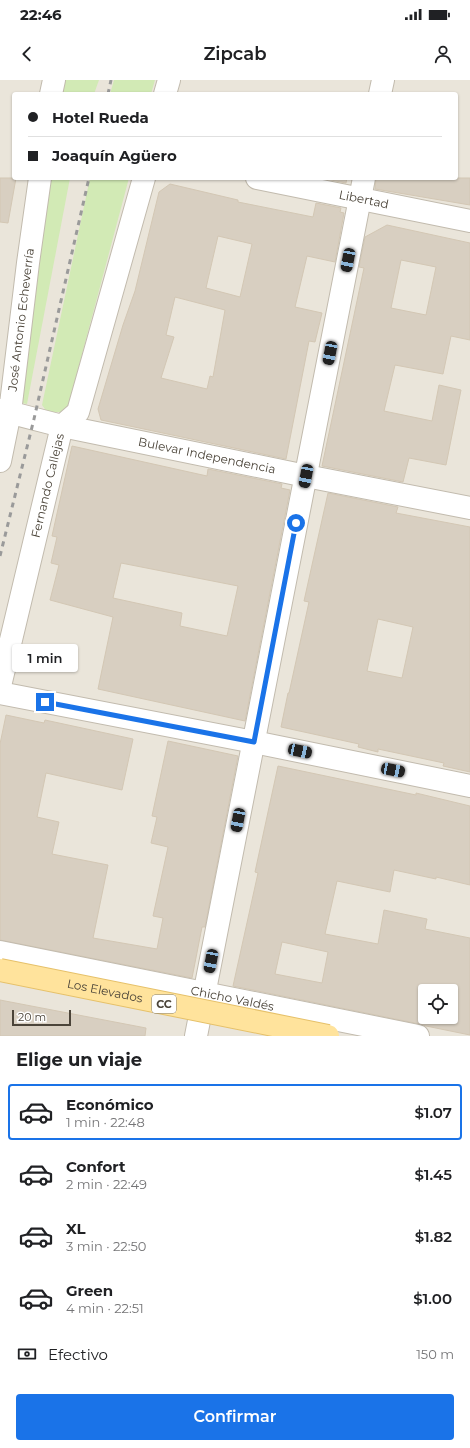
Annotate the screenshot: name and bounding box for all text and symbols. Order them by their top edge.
text: 22:46 [20,5,62,24]
icon: back [16,43,38,65]
text: Zipcab [203,43,267,65]
icon: person [432,43,454,65]
text: Hotel Rueda [52,108,149,127]
text: Joaquín Agüero [52,146,177,165]
street label: Libertad [338,187,390,211]
street label: José Antonio Echeverría [4,247,37,393]
car [340,247,356,273]
car [322,340,338,366]
street label: Fernando Callejas [28,432,67,539]
street label: Bulevar Independencia [137,434,277,477]
car [298,463,314,489]
route start [287,514,305,532]
callout: 1 min [12,644,78,672]
text: 1 min [28,650,62,666]
route end [36,693,54,711]
car [287,743,313,759]
car [380,762,406,778]
car [230,807,246,833]
car [203,948,219,974]
street label: Los Elevados [66,976,144,1006]
street label: Chicho Valdés [189,983,276,1014]
map controls [418,984,458,1024]
button: locate [418,984,458,1024]
road number: CC [152,995,176,1013]
scale bar [12,1008,71,1027]
text: 20 m [18,1010,46,1024]
text: Elige un viaje [16,1049,142,1071]
icon: car [18,1094,54,1130]
text: Económico [66,1095,154,1114]
text: $1.07 [414,1103,452,1122]
text: 1 min · 22:48 [66,1114,145,1130]
icon: car [18,1156,54,1192]
text: Confort [66,1157,126,1176]
text: $1.45 [414,1165,452,1184]
text: 2 min · 22:49 [66,1176,147,1192]
icon: car [18,1218,54,1254]
text: XL [66,1219,85,1238]
text: $1.82 [415,1227,452,1246]
text: 3 min · 22:50 [66,1238,146,1254]
icon: car [18,1280,54,1316]
text: Green [66,1281,113,1300]
text: $1.00 [413,1289,452,1308]
text: 4 min · 22:51 [66,1300,144,1316]
icon: cash [16,1343,38,1365]
text: Efectivo [48,1345,108,1364]
text: 150 m [416,1346,454,1362]
button: Confirmar [16,1394,454,1440]

